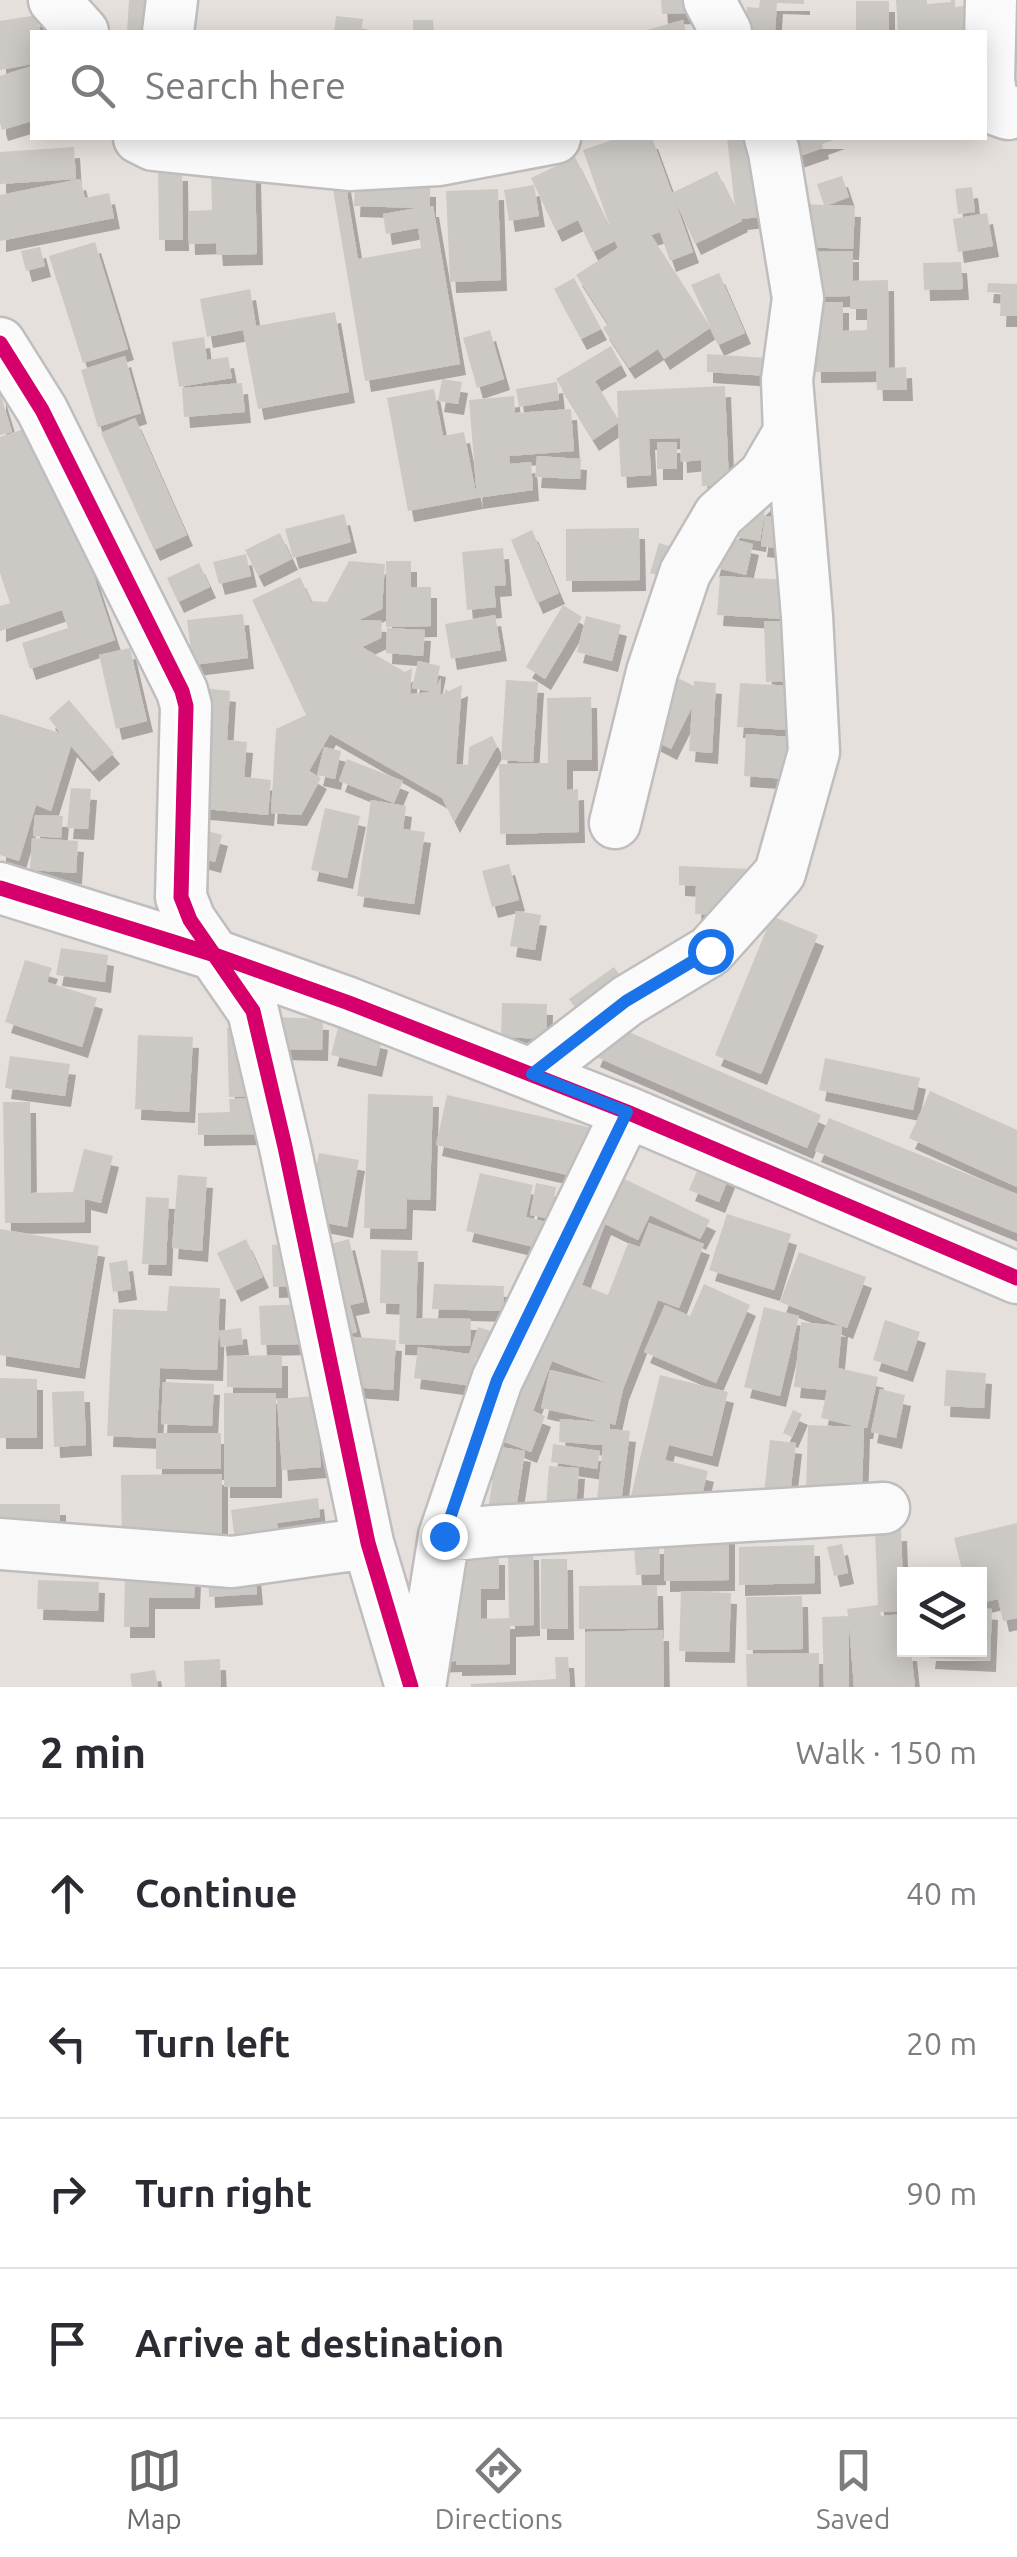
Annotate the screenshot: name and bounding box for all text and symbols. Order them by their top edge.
search box [30,30,987,140]
icon: search [65,58,120,113]
text: Search here [145,64,346,106]
route start [688,929,734,975]
route end [422,1514,468,1560]
map controls [897,1567,987,1657]
button: layers [897,1567,987,1657]
text: 2 min [40,1729,146,1776]
text: Walk · 150 m [795,1734,977,1770]
icon: ahead [40,1866,95,1921]
text: Continue [135,1872,297,1914]
text: 40 m [906,1875,977,1911]
icon: left [40,2016,95,2071]
text: Turn left [135,2022,290,2064]
text: 20 m [906,2025,977,2061]
icon: right [40,2166,95,2221]
text: Turn right [135,2172,312,2214]
text: 90 m [906,2175,977,2211]
icon: arrive [40,2316,95,2371]
text: Arrive at destination [135,2322,504,2364]
tab: Map [127,2443,182,2534]
tab: Directions [435,2443,563,2534]
tab: Saved [816,2443,890,2534]

